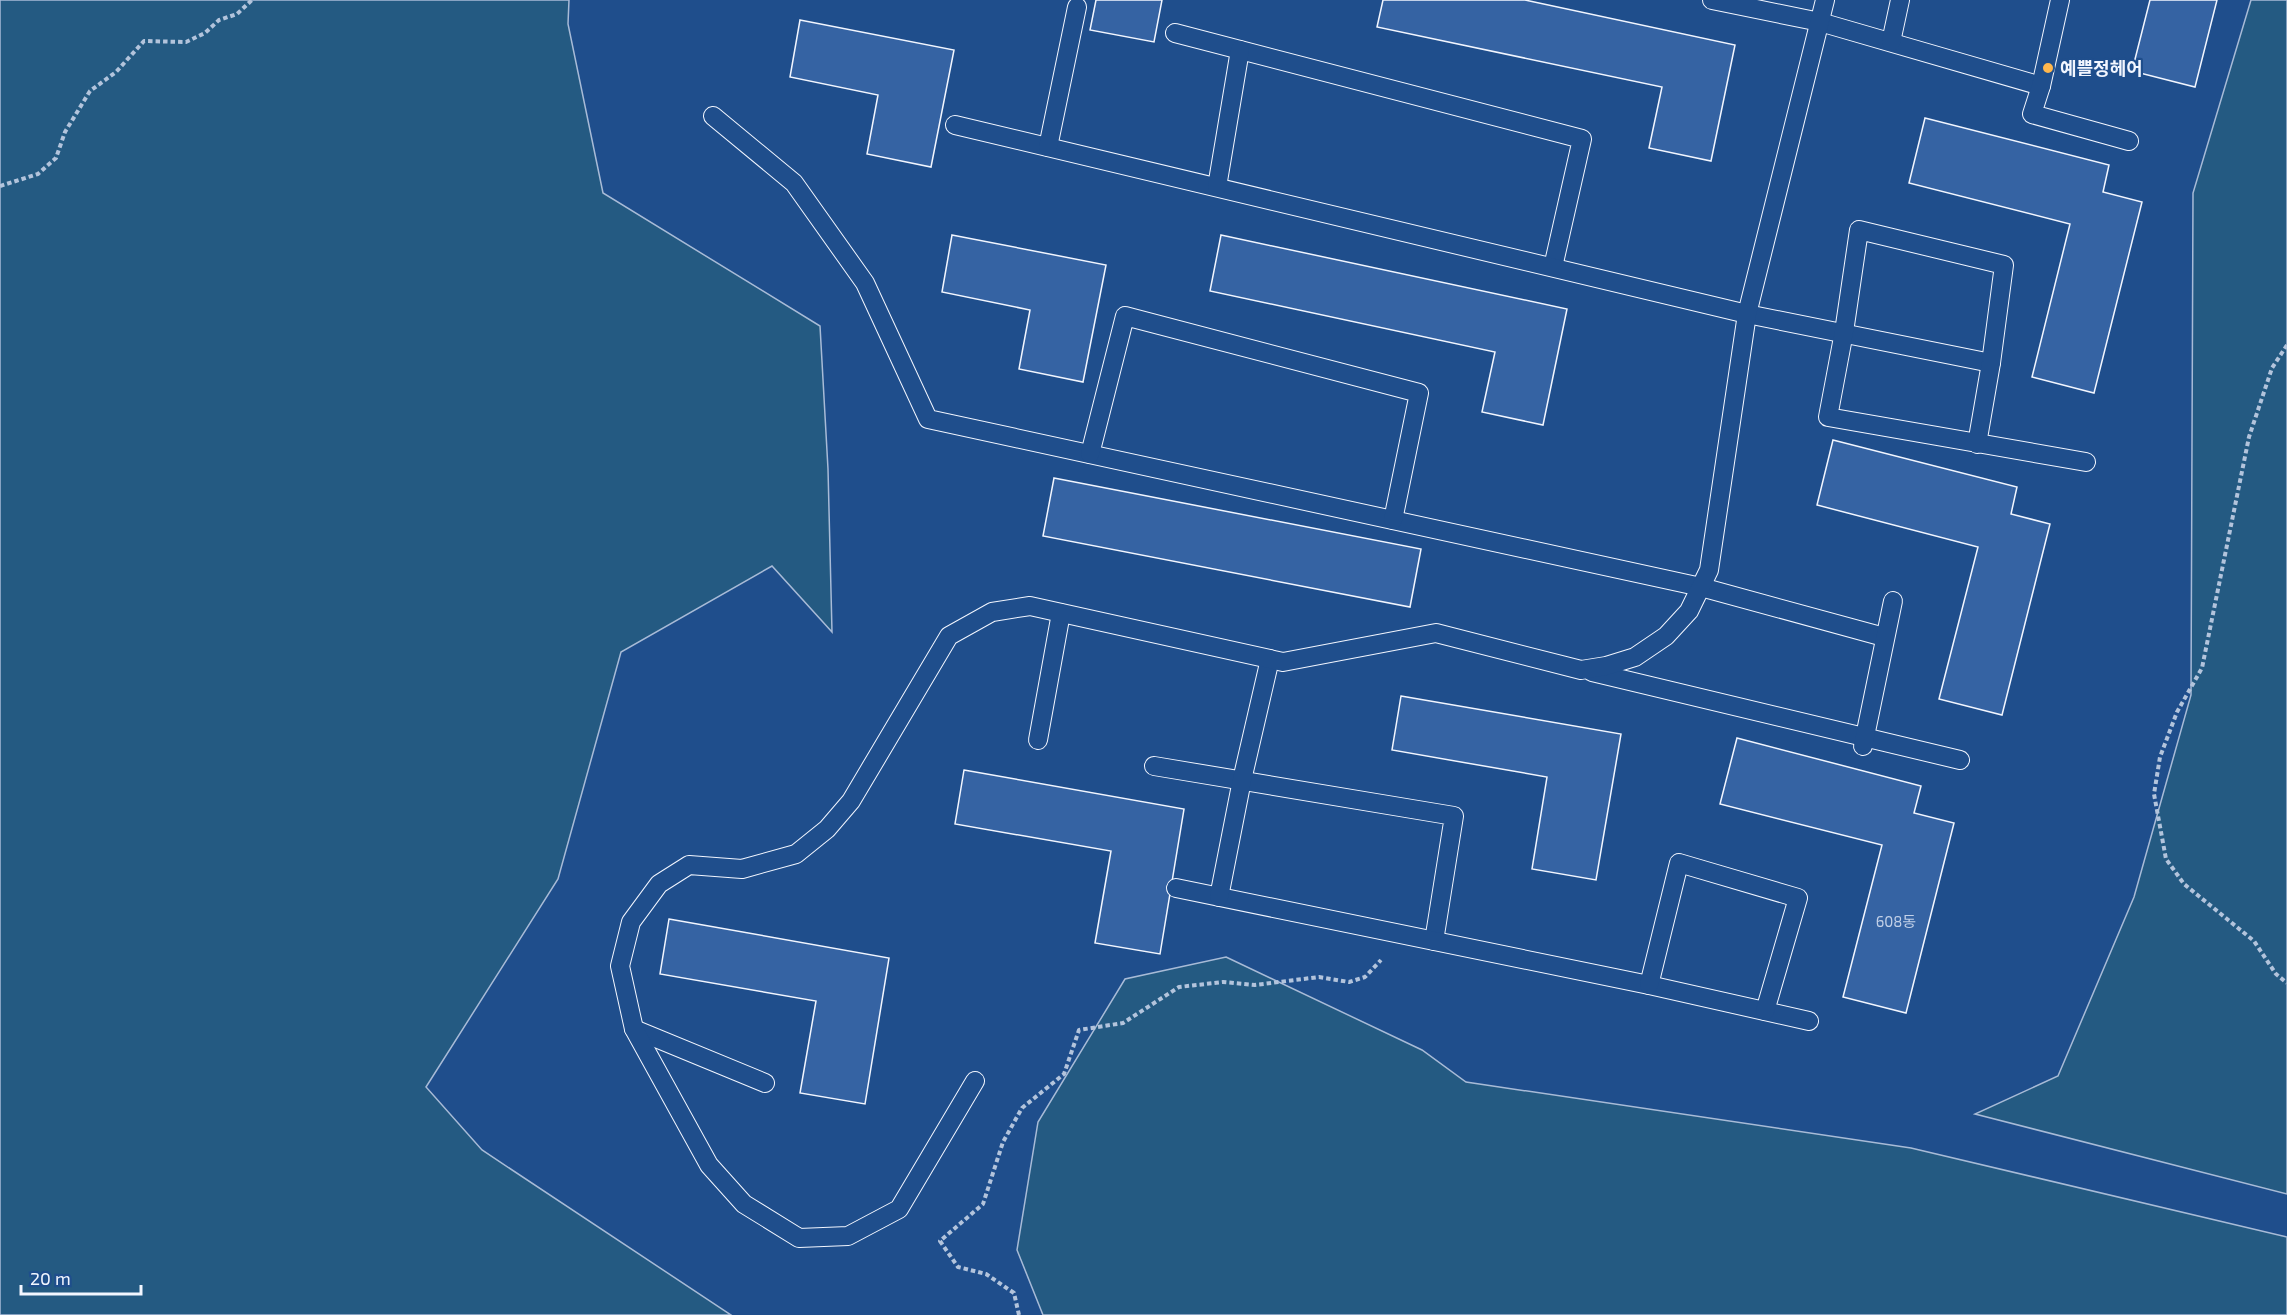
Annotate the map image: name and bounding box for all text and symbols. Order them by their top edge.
place label: 예쁠정헤어 [2060,57,2143,79]
marker: 예쁠정헤어 [2041,61,2055,75]
house number: 608동 [1876,912,1916,930]
scale bar [21,1258,141,1296]
text: 20 m [30,1267,71,1289]

